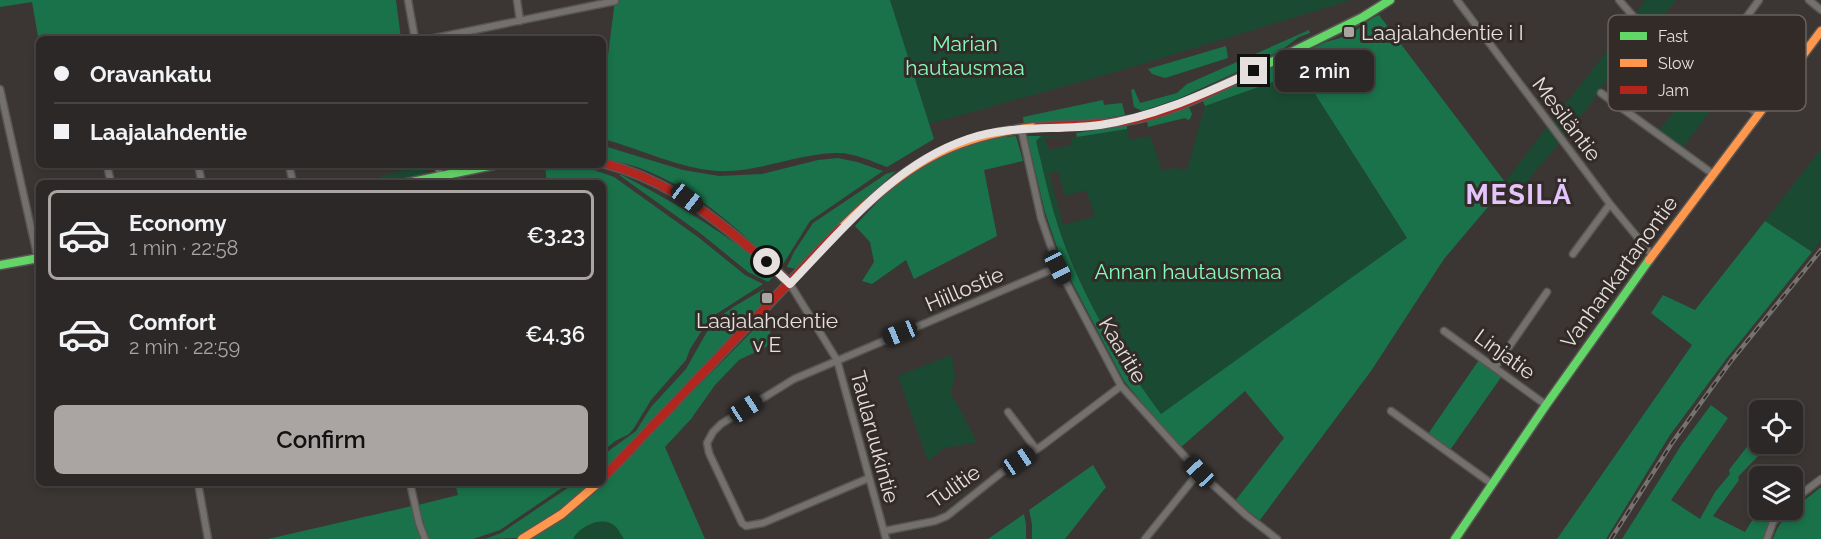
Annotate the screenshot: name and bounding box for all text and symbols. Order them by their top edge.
legend [1608,15,1806,111]
place label: Laajalahdentie i I [1361,20,1524,45]
marker: Laajalahdentie i I [1342,25,1356,39]
text: Fast [1658,27,1689,46]
park label: Marian hautausmaa [905,31,1025,80]
callout: 2 min [1275,50,1374,92]
text: Slow [1658,54,1694,73]
route end [1240,57,1267,84]
text: 2 min [1299,59,1350,83]
text: Oravankatu [90,61,212,87]
street label: Mesiläntie [1527,72,1607,166]
text: Jam [1658,81,1689,100]
text: Laajalahdentie [90,119,247,145]
district label: MESILÄ [1466,178,1572,210]
car [667,180,707,216]
street label: Vanhankartanontie [1555,191,1683,353]
icon: car [57,208,111,262]
text: Economy [129,210,227,236]
text: €3.23 [527,222,585,248]
text: 1 min · 22:58 [129,236,238,260]
car [1042,247,1074,287]
route start [753,248,780,275]
park label: Annan hautausmaa [1094,259,1282,284]
street label: Hiillostie [921,261,1007,317]
marker: Laajalahdentie v E [760,291,774,305]
icon: car [57,307,111,361]
place label: Laajalahdentie v E [696,308,838,357]
text: Comfort [129,309,216,335]
street label: Kaaritie [1094,313,1152,387]
car [880,318,920,348]
text: €4.36 [525,321,585,347]
street label: Linjatie [1470,324,1540,384]
text: 2 min · 22:59 [129,335,240,359]
street label: Taularuukintie [845,368,905,506]
car [726,391,766,425]
map controls [1749,400,1803,520]
button: locate [1749,400,1803,454]
button: Confirm [54,405,588,474]
car [999,443,1039,479]
car [1180,453,1218,491]
street label: Tulitie [923,459,985,513]
button: layers [1749,466,1803,520]

